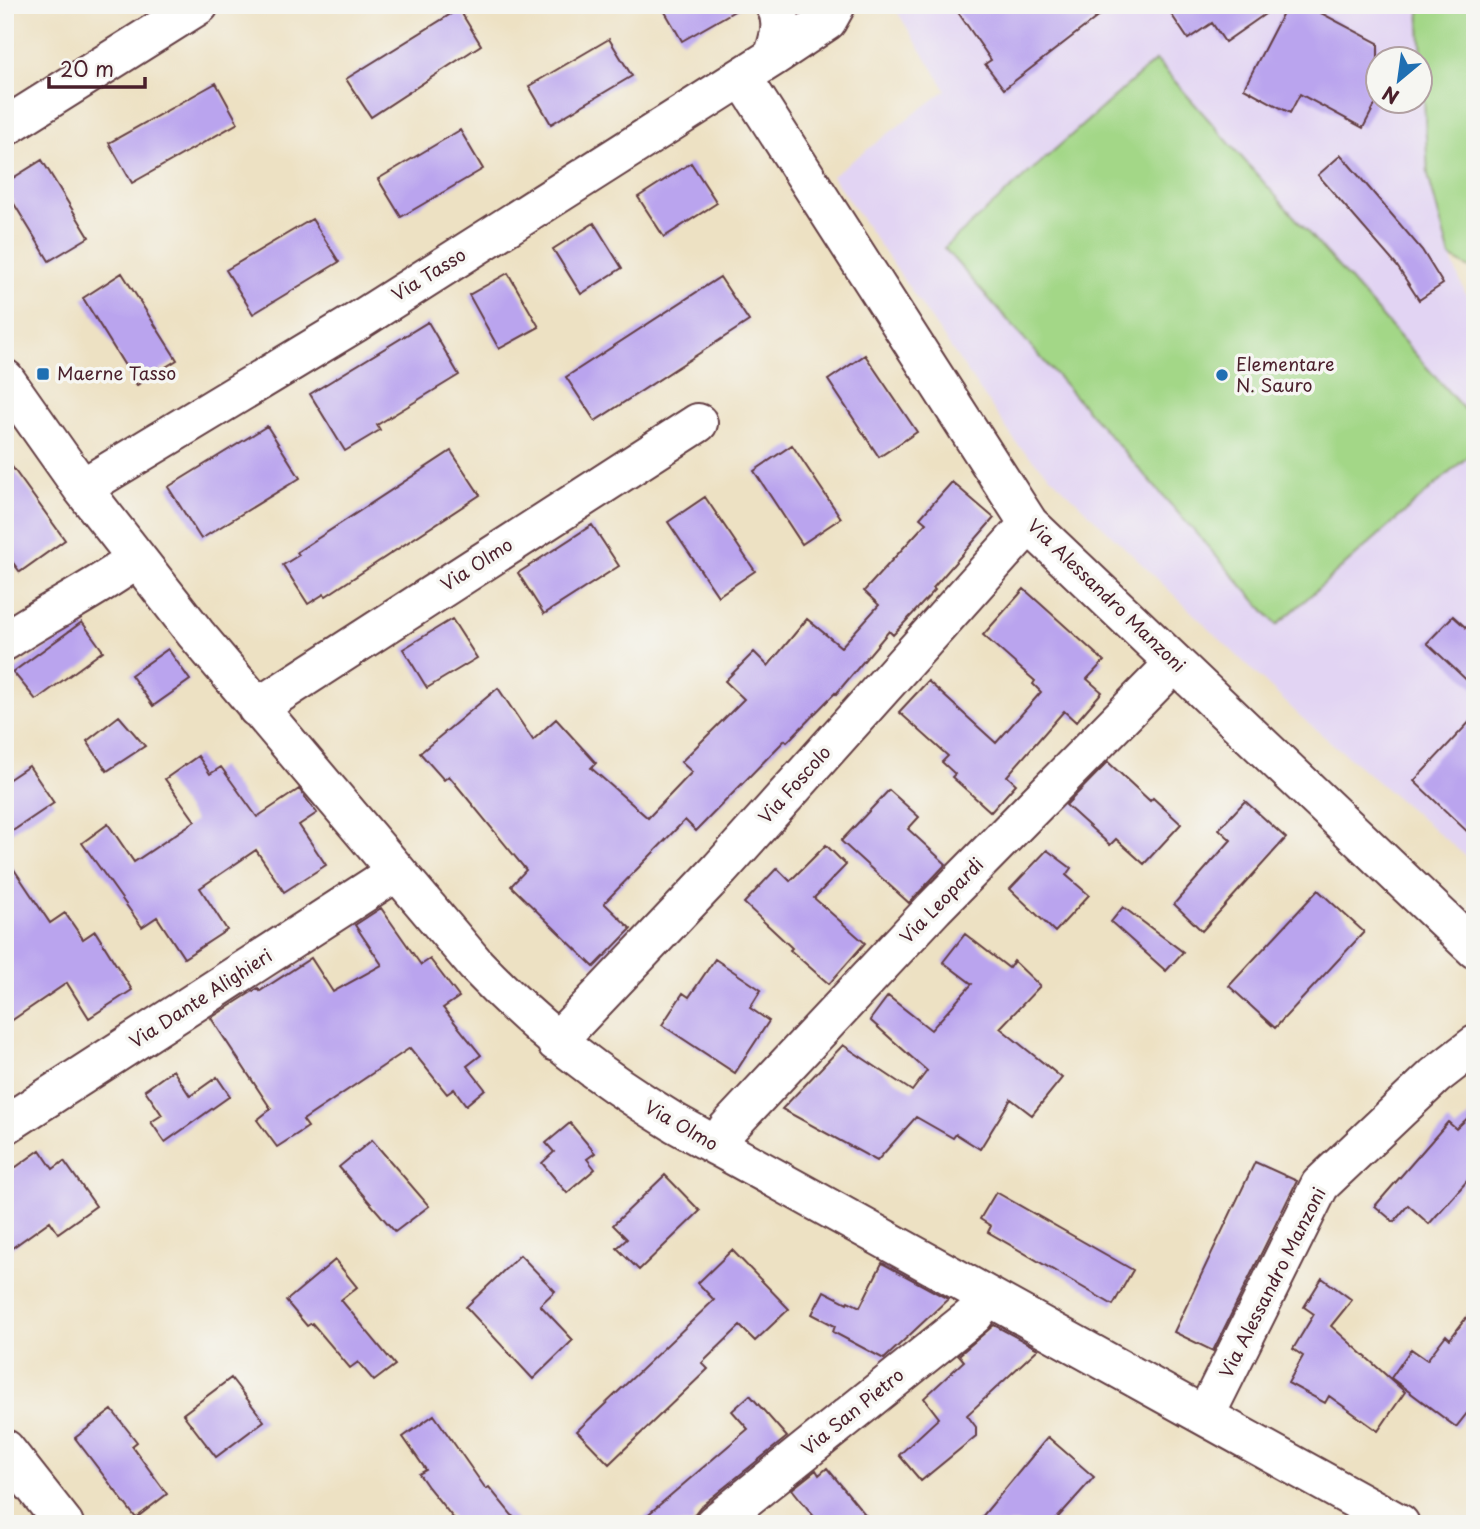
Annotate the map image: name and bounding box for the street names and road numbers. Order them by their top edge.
street label: Via Tasso [386,240,471,307]
street label: Via Alessandro Manzoni [1022,512,1192,678]
street label: Via Olmo [435,530,517,597]
street label: Via Foscolo [751,739,836,829]
street label: Via Leopardi [893,851,989,949]
street label: Via Dante Alighieri [123,941,277,1054]
street label: Via Olmo [640,1093,724,1157]
street label: Via Alessandro Manzoni [1212,1182,1332,1382]
street label: Via San Pietro [795,1361,909,1461]

